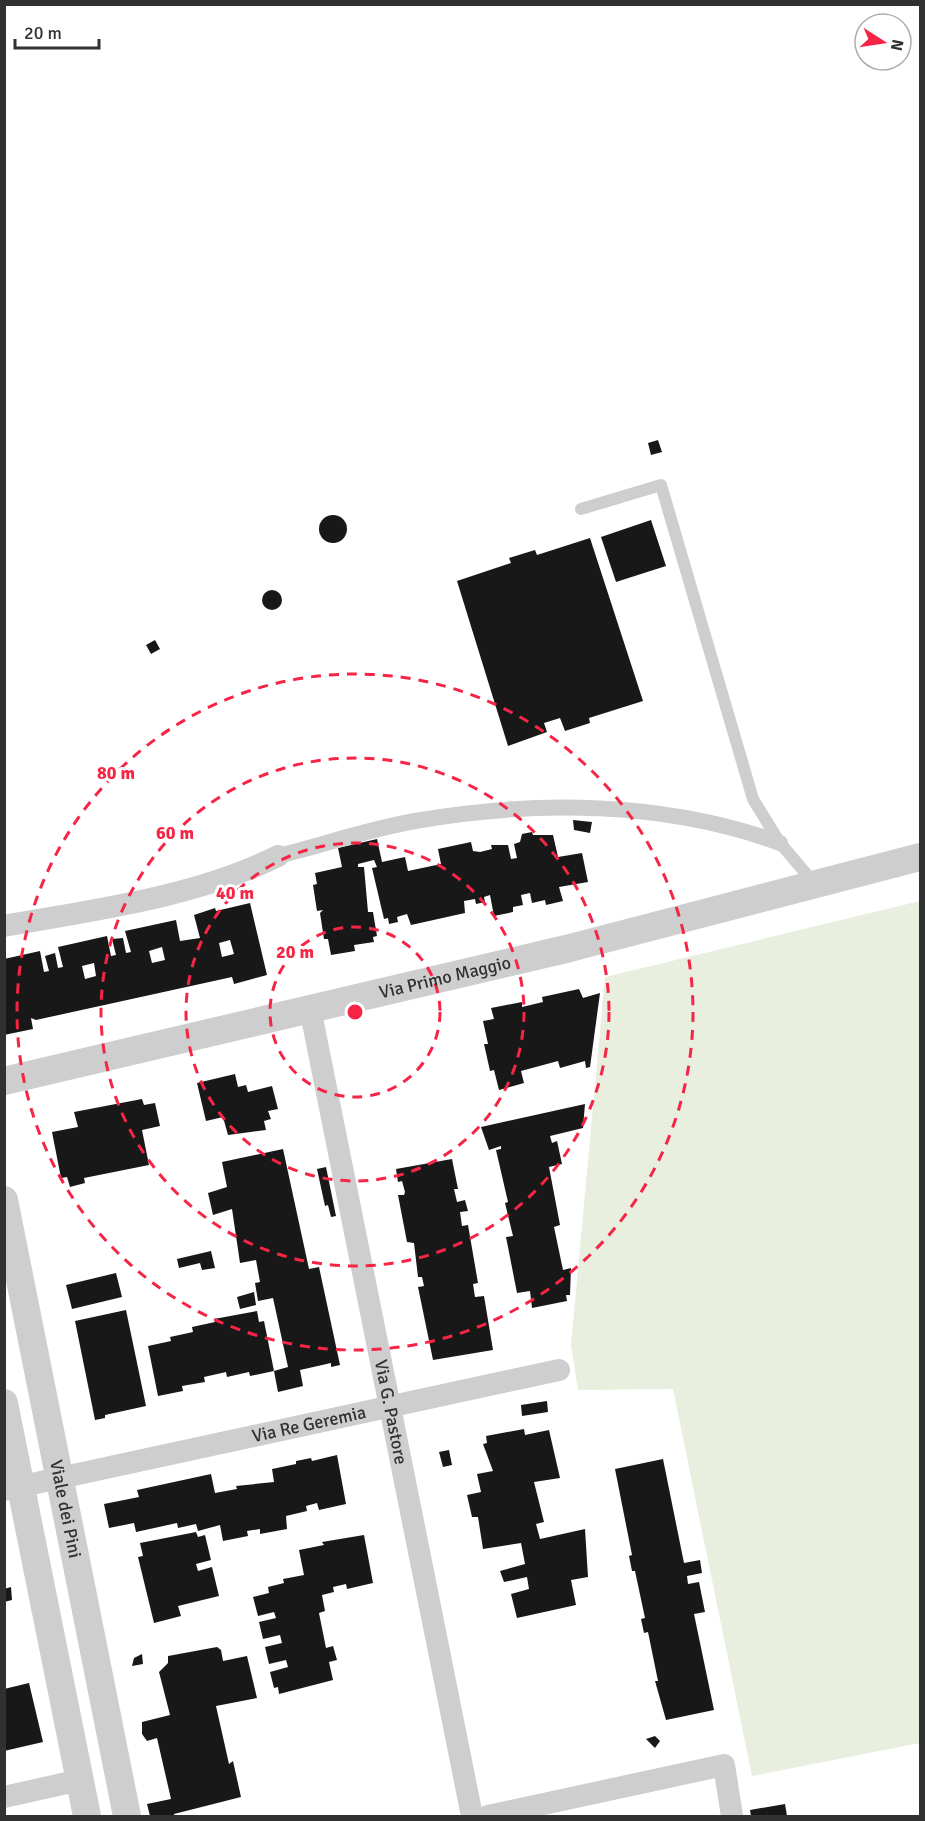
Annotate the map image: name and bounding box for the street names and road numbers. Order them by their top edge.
street label: Via Primo Maggio [377,951,513,1003]
street label: Via G. Pastore [370,1358,412,1466]
street label: Via Re Geremia [250,1401,368,1447]
street label: Viale dei Pini [45,1458,86,1560]

